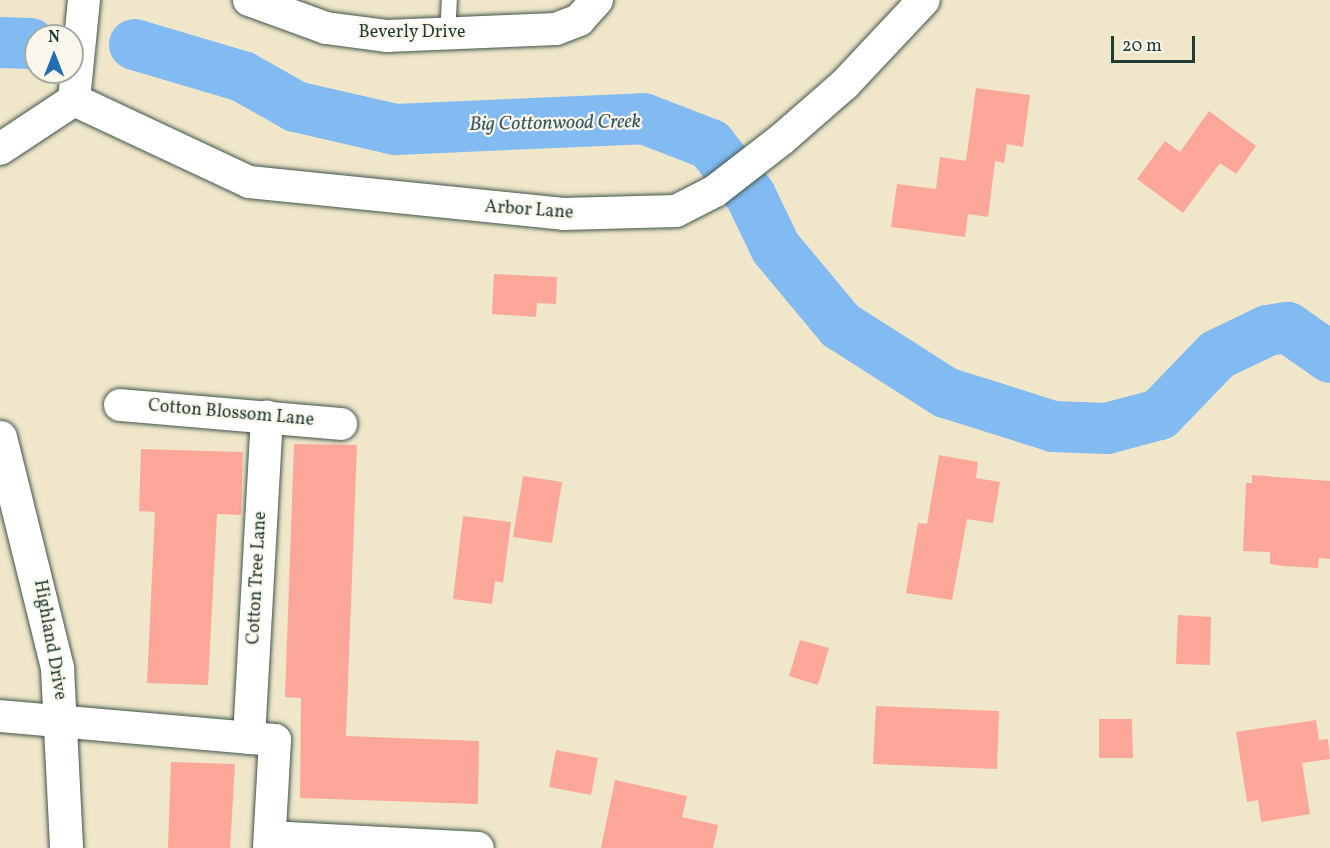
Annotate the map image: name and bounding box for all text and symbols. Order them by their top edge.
street label: Beverly Drive [358,22,466,44]
north arrow [24,24,84,84]
scale bar [1114,24,1198,62]
text: N [48,27,60,49]
text: 20 m [1122,34,1162,59]
water label: Big Cottonwood Creek [469,111,641,137]
street label: Arbor Lane [484,197,574,225]
street label: Cotton Blossom Lane [147,396,315,432]
street label: Cotton Tree Lane [244,511,272,645]
street label: Highland Drive [28,578,70,702]

